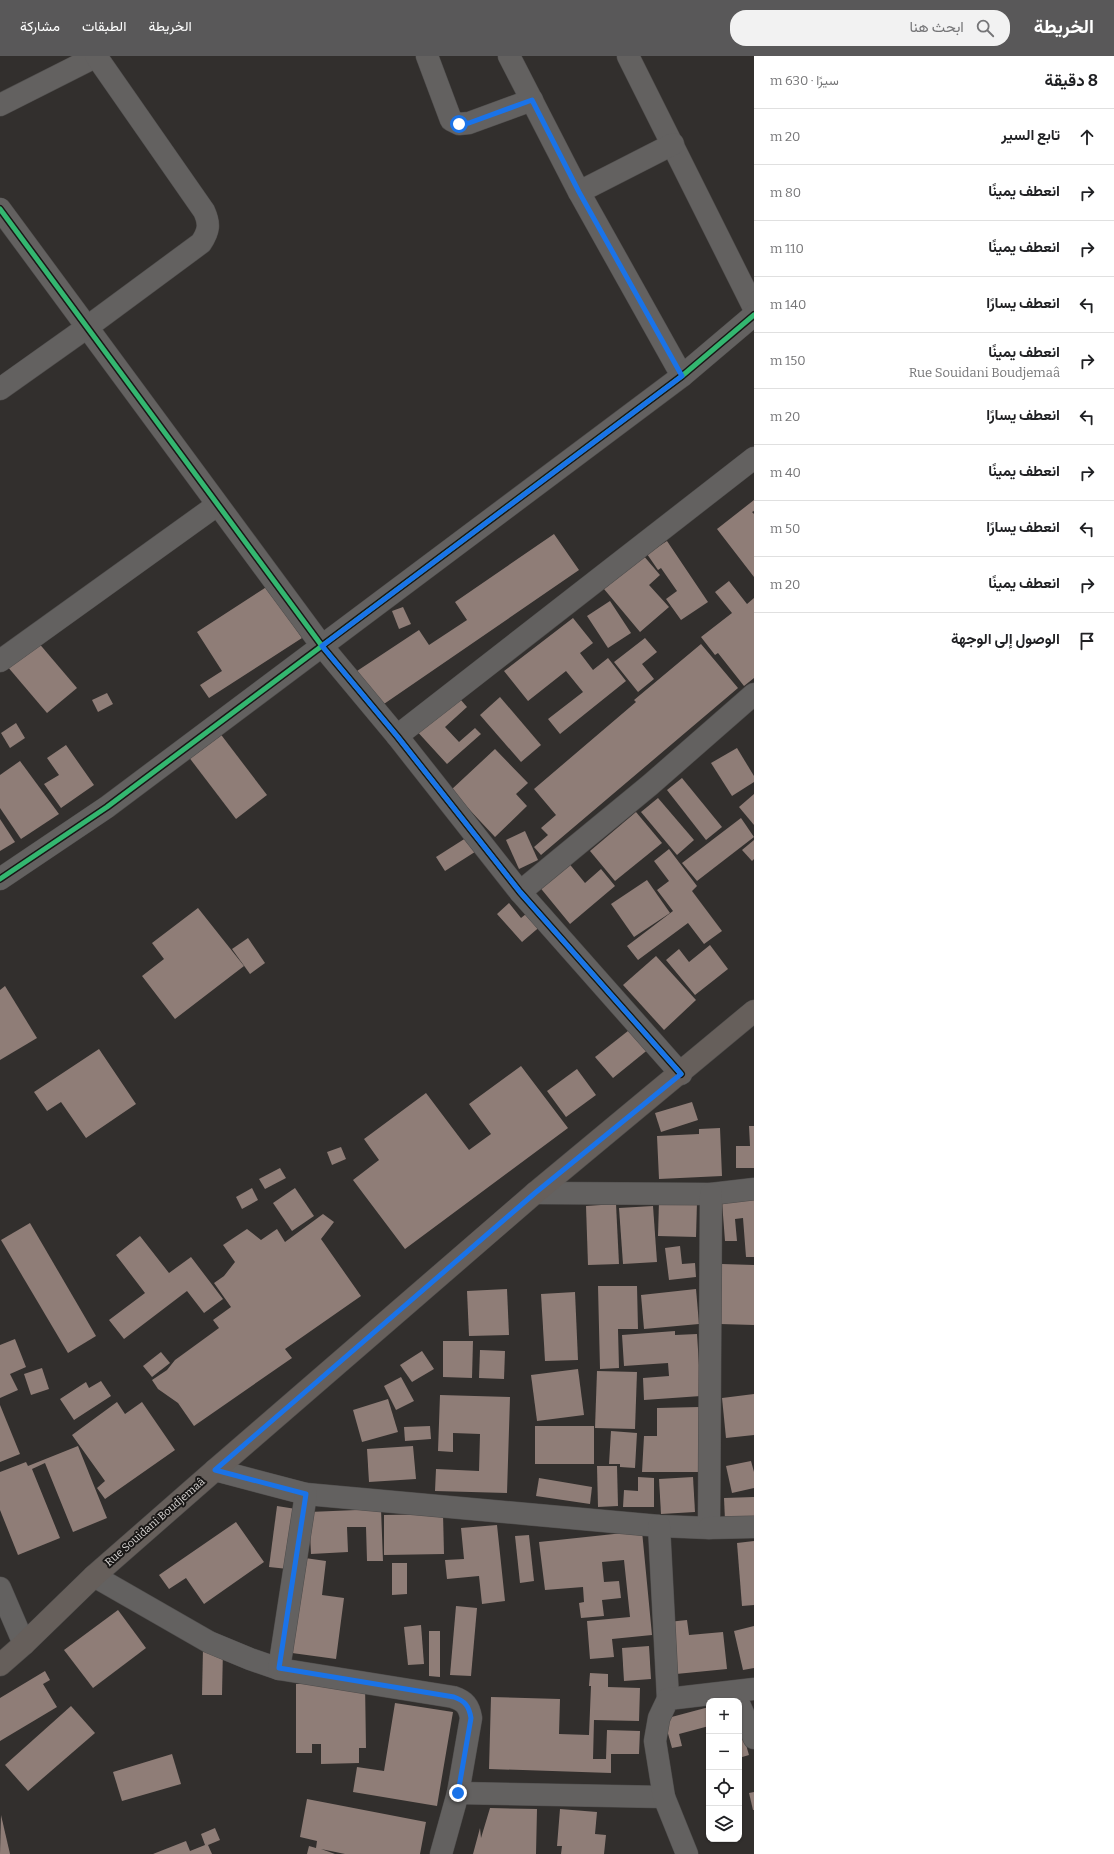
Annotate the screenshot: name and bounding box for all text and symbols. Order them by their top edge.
search box [730,10,1010,46]
text: الخريطة [1034,15,1094,38]
icon: search [974,17,996,39]
text: مشاركة [20,18,60,35]
text: الطبقات [82,18,126,35]
text: الخريطة [148,18,192,35]
text: ابحث هنا [909,18,964,36]
text: 8 دقيقة [1045,70,1098,91]
text: سيرًا · 630 m [770,73,839,88]
route start [450,115,468,133]
text: تابع السير [1001,126,1060,144]
icon: ahead [1076,126,1098,148]
text: 20 m [770,129,800,144]
text: انعطف يمينًا [988,182,1060,200]
icon: right [1076,182,1098,204]
text: 80 m [770,185,801,200]
text: انعطف يمينًا [988,238,1060,256]
icon: right [1076,238,1098,260]
text: 110 m [770,241,804,256]
text: انعطف يسارًا [986,294,1060,312]
icon: left [1076,294,1098,316]
text: 140 m [770,297,806,312]
text: انعطف يمينًا [988,343,1060,361]
icon: right [1076,350,1098,372]
text: 150 m [770,353,806,368]
text: Rue Souidani Boudjemaâ [909,365,1060,380]
text: انعطف يسارًا [986,406,1060,424]
icon: left [1076,406,1098,428]
text: 20 m [770,409,800,424]
text: انعطف يمينًا [988,462,1060,480]
icon: right [1076,462,1098,484]
text: 40 m [770,465,801,480]
text: انعطف يسارًا [986,518,1060,536]
icon: left [1076,518,1098,540]
text: 50 m [770,521,800,536]
text: انعطف يمينًا [988,574,1060,592]
icon: right [1076,574,1098,596]
text: 20 m [770,577,800,592]
text: الوصول إلى الوجهة [951,630,1060,648]
icon: arrive [1076,630,1098,652]
street label: Rue Souidani Boudjemaâ [102,1475,208,1569]
map controls [706,1698,742,1842]
button: + [706,1698,742,1734]
button: − [706,1734,742,1770]
button: locate [706,1770,742,1806]
route end [449,1784,467,1802]
button: layers [706,1806,742,1842]

